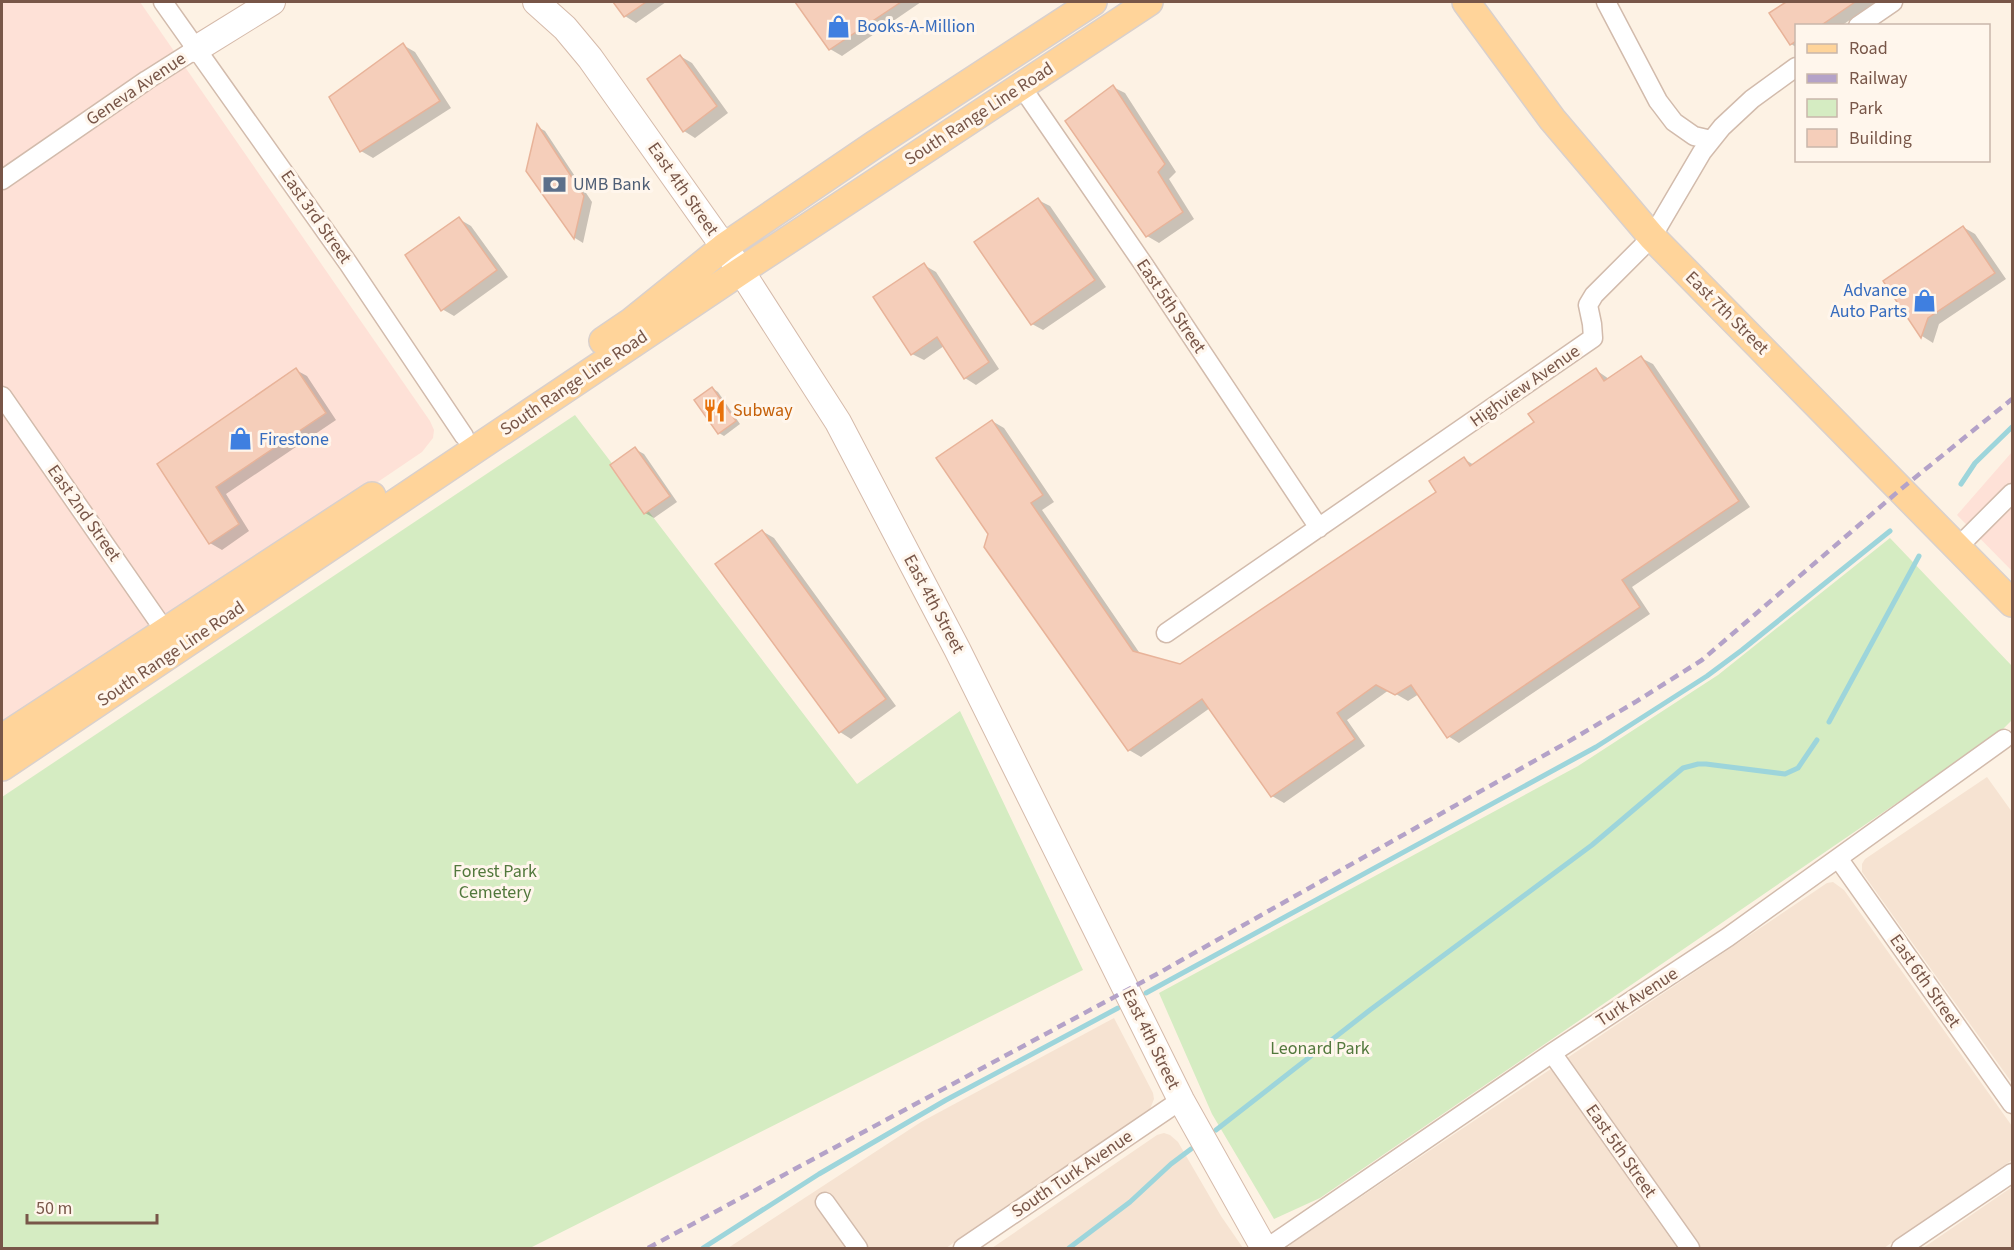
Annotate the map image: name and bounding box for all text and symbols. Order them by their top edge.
shop icon: Books-A-Million [826,13,852,39]
place label: Books-A-Million [857,14,975,39]
legend [1795,24,1990,162]
text: Road [1849,36,1888,61]
street label: Geneva Avenue [81,46,191,132]
street label: South Range Line Road [900,56,1058,172]
text: Railway [1849,66,1908,91]
text: Park [1849,96,1883,121]
text: Building [1849,126,1912,151]
street label: East 4th Street [642,137,724,241]
street label: East 3rd Street [274,165,358,269]
bank icon: UMB Bank [542,171,568,197]
place label: UMB Bank [573,172,650,197]
street label: East 5th Street [1130,254,1212,358]
street label: East 7th Street [1680,266,1774,360]
place label: Advance Auto Parts [1830,278,1907,324]
shop icon: Advance Auto Parts [1912,287,1938,313]
street label: South Range Line Road [495,324,653,442]
street label: Highview Avenue [1465,339,1585,433]
restaurant icon: Subway [702,397,728,423]
place label: Subway [733,398,793,423]
shop icon: Firestone [228,426,254,452]
place label: Firestone [259,427,329,452]
street label: East 2nd Street [41,460,127,566]
street label: East 4th Street [897,550,971,658]
street label: South Range Line Road [92,595,250,713]
park label: Forest Park Cemetery [453,859,537,905]
street label: East 6th Street [1884,929,1966,1033]
street label: Turk Avenue [1591,961,1683,1033]
street label: East 4th Street [1116,985,1186,1093]
park label: Leonard Park [1270,1036,1370,1061]
street label: East 5th Street [1580,1099,1662,1203]
street label: South Turk Avenue [1006,1124,1138,1224]
scale bar [27,1187,158,1225]
text: 50 m [36,1196,72,1221]

